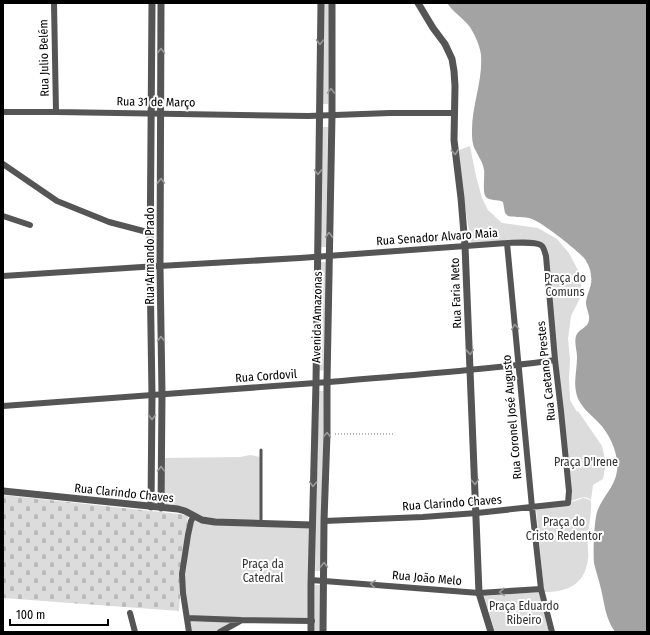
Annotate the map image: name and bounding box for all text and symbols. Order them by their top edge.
street label: Rua Julio Belém [36,19,52,97]
one-way arrow [316,39,324,45]
one-way arrow [157,48,165,54]
one-way arrow [327,88,335,94]
street label: Rua 31 de Março [116,94,196,110]
one-way arrow [450,149,459,155]
one-way arrow [314,169,322,175]
one-way arrow [157,178,165,184]
street label: Rua Armando Prado [143,207,157,305]
street label: Rua Senador Alvaro Maia [376,226,498,248]
one-way arrow [325,232,333,238]
street label: Rua Faria Neto [448,257,464,329]
street label: Avenida Amazonas [309,271,325,363]
park label: Praça do Comuns [544,271,586,299]
street label: Rua Caetano Prestes [534,320,558,422]
one-way arrow [511,324,520,330]
one-way arrow [157,336,165,342]
one-way arrow [466,349,474,355]
street label: Rua Coronel José Augusto [500,354,524,480]
street label: Rua Cordovil [235,367,297,385]
one-way arrow [148,414,156,420]
one-way arrow [323,432,331,438]
park label: Praça D'Irene [554,455,618,469]
one-way arrow [157,466,165,472]
one-way arrow [471,479,480,485]
street label: Rua Clarindo Chaves [74,481,174,505]
one-way arrow [309,481,318,487]
street label: Rua Clarindo Chaves [402,493,502,513]
park label: Praça do Cristo Redentor [526,515,603,543]
park label: Praça da Catedral [242,557,284,585]
one-way arrow [320,562,328,568]
street label: Rua João Melo [392,568,462,588]
one-way arrow [370,580,376,589]
one-way arrow [499,588,505,596]
park label: Praça Eduardo Ribeiro [489,599,559,627]
scale bar [10,601,108,627]
text: 100 m [16,608,45,622]

